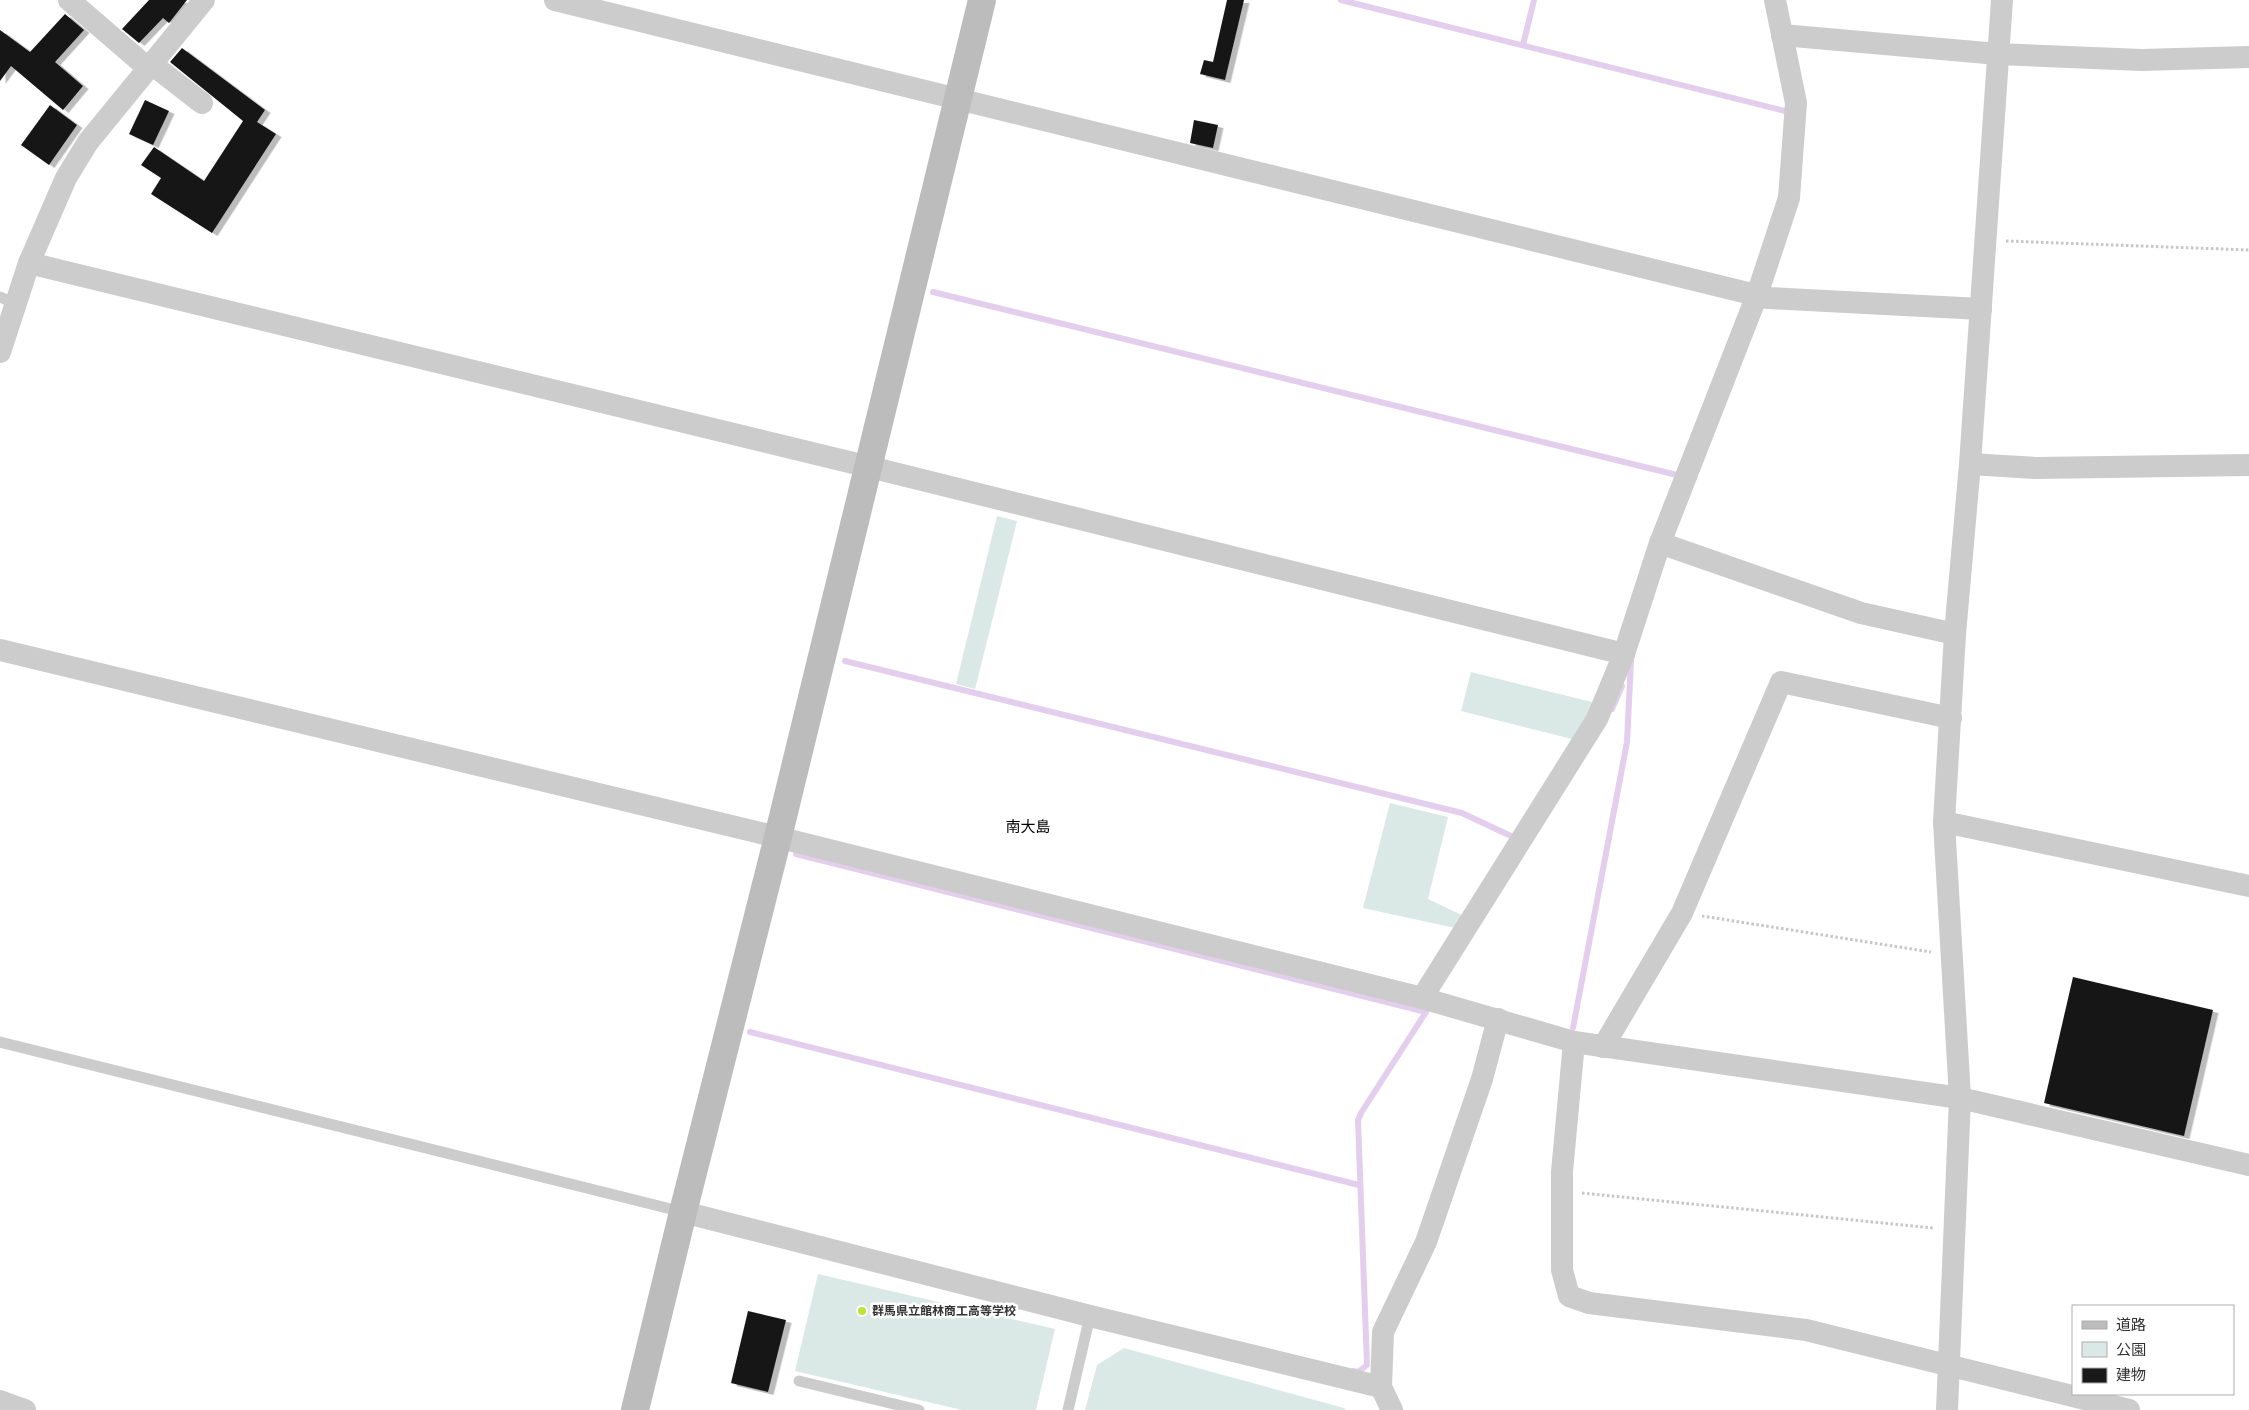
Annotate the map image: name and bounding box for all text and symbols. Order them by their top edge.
district label: 南大島 [1005,818,1051,836]
place label: 群馬県立館林商工高等学校 [872,1304,1016,1318]
marker: 群馬県立館林商工高等学校 [856,1305,868,1317]
legend [2072,1305,2234,1395]
text: 道路 [2116,1316,2146,1334]
text: 公園 [2116,1341,2146,1359]
text: 建物 [2116,1366,2146,1384]

